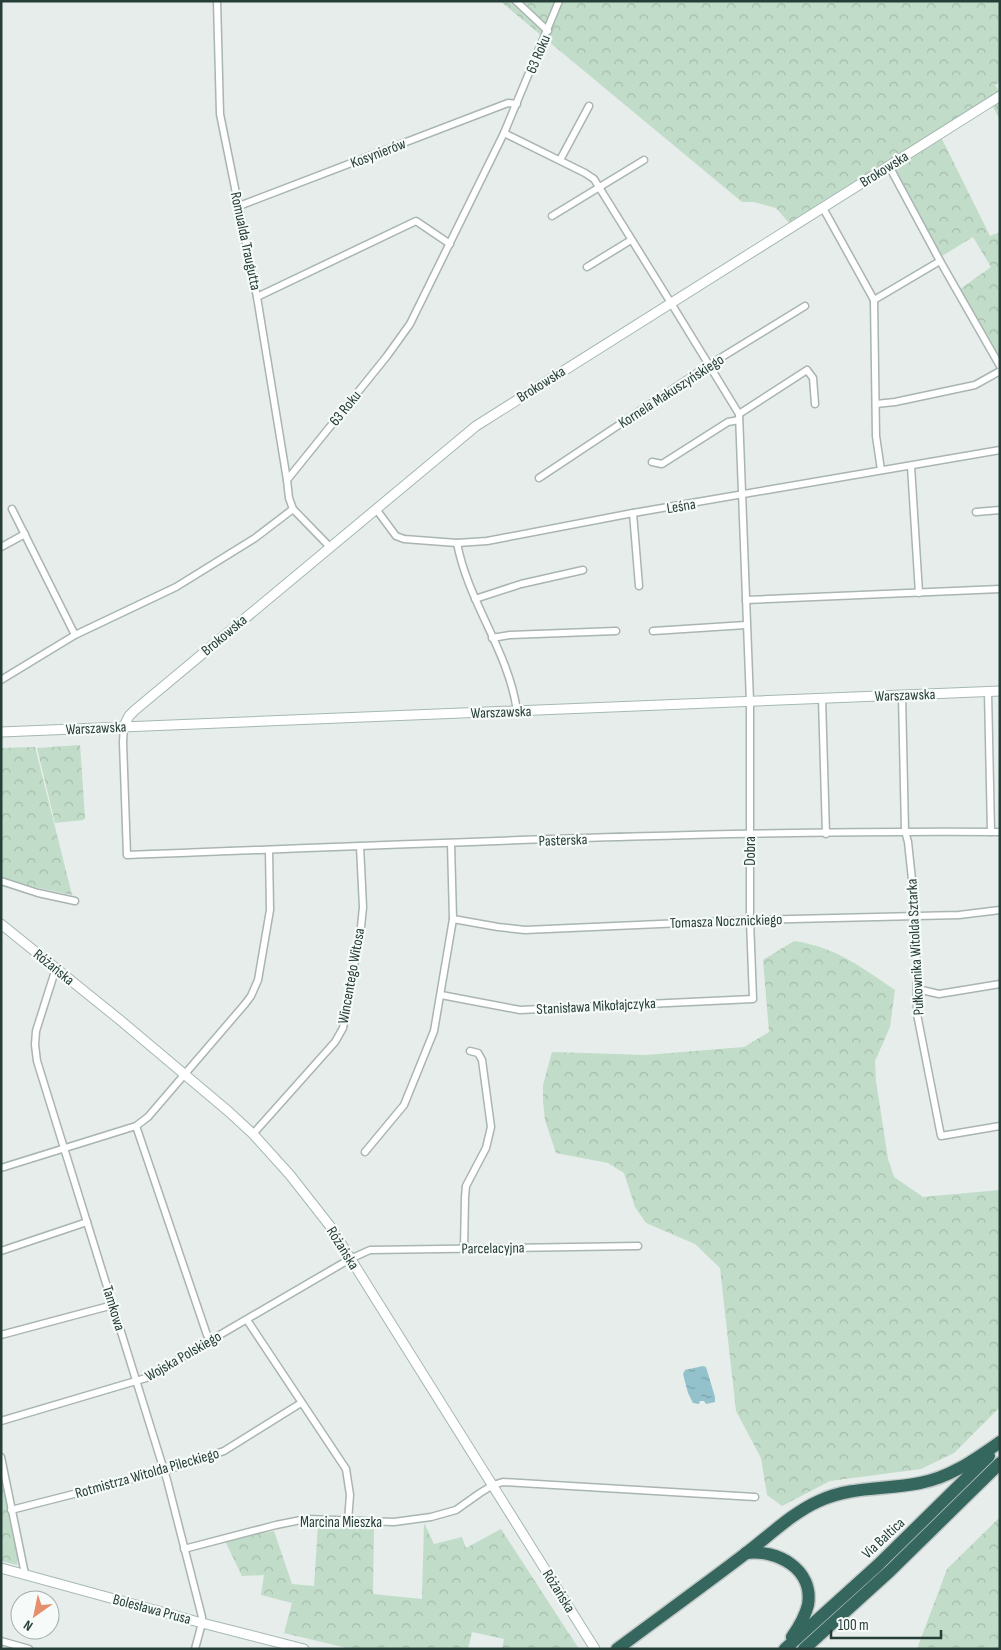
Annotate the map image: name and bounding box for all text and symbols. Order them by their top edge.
street label: 63 Roku [522,32,555,76]
street label: Kosynierów [348,134,409,173]
street label: Brokowska [856,147,912,192]
street label: Romualda Traugutta [226,190,265,292]
street label: Kornela Makuszyńskiego [615,350,728,433]
street label: Brokowska [513,362,569,407]
street label: 63 Roku [325,387,365,430]
street label: Leśna [665,495,697,518]
street label: Brokowska [198,611,251,660]
street label: Warszawska [874,685,936,706]
street label: Warszawska [470,702,532,723]
street label: Warszawska [65,717,127,740]
street label: Pasterska [538,830,588,851]
street label: Dobra [741,836,760,866]
street label: Pułkownika Witolda Sztarka [902,878,929,1016]
street label: Tomasza Nocznickiego [669,910,783,933]
street label: Wincentego Witosa [334,927,369,1025]
street label: Różańska [29,945,78,990]
street label: Stanisława Mikołajczyka [536,994,656,1019]
street label: Różańska [322,1223,363,1274]
street label: Parcelacyjna [461,1238,525,1259]
street label: Tamkowa [98,1283,129,1333]
street label: Wojska Polskiego [142,1327,225,1386]
street label: Rotmistrza Witolda Pileckiego [73,1444,221,1503]
street label: Marcina Mieszka [300,1513,382,1532]
street label: Via Baltica [858,1514,909,1563]
street label: Różańska [538,1566,579,1617]
north arrow [10,1590,60,1640]
street label: Bolesława Prusa [111,1590,193,1629]
scale bar [831,1608,941,1640]
text: N [20,1616,36,1635]
text: 100 m [838,1616,869,1635]

